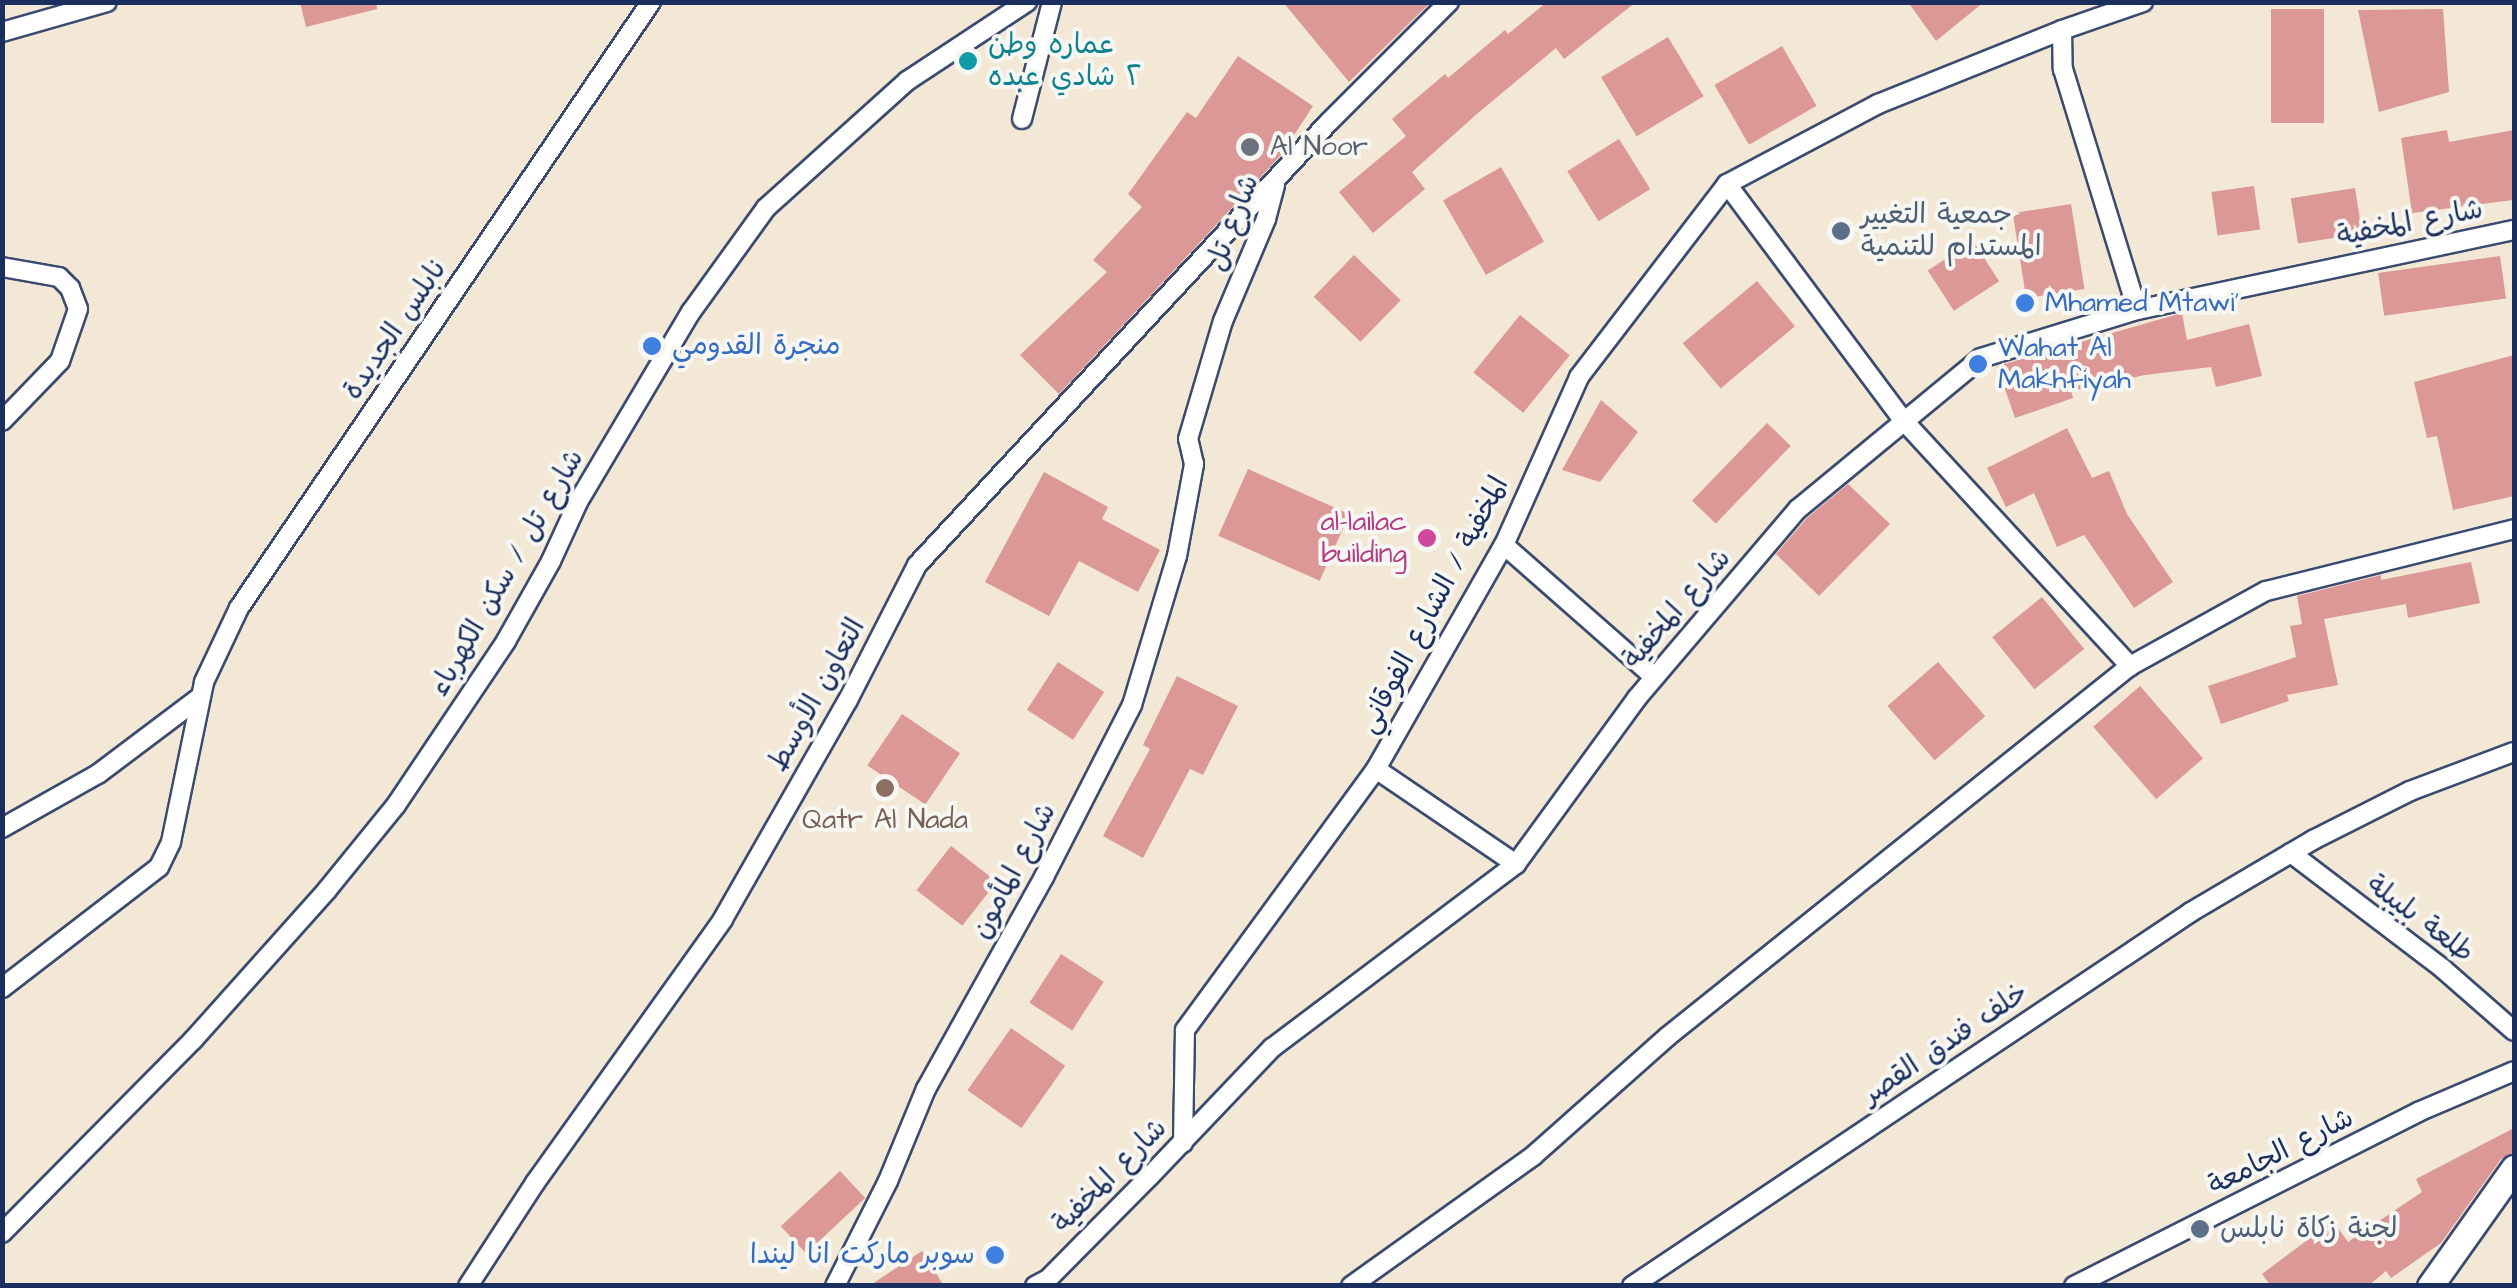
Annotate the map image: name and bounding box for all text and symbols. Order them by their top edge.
place label: عماره وطن ٢ شادي عبده [988,28,1143,94]
marker: عماره وطن ٢ شادي عبده [957,50,979,72]
place label: Al Noor [1270,130,1368,164]
marker: Al Noor [1239,136,1261,158]
street label: شارع تل [1199,170,1267,276]
street label: شارع المخفية [2334,192,2486,254]
place label: جمعية التغيير المستدام للتنمية [1861,198,2042,264]
marker: جمعية التغيير المستدام للتنمية [1830,220,1852,242]
street label: نابلس الجديدة [336,254,454,406]
place label: Mhamed Mtawi' [2045,286,2239,320]
marker: Mhamed Mtawi' [2014,292,2036,314]
place label: منجرة القدومي [672,329,841,363]
place label: Wahat Al Makhfiyah [1998,331,2131,397]
marker: منجرة القدومي [641,335,663,357]
marker: Wahat Al Makhfiyah [1967,353,1989,375]
street label: شارع تل / سكن الكهرباء [423,444,591,702]
street label: المخفية / الشارع الفوقاني [1352,471,1516,739]
place label: al-lailac building [1320,505,1407,571]
marker: al-lailac building [1416,527,1438,549]
street label: شارع المخفية [1616,542,1738,676]
street label: التعاون الأوسط [761,613,873,777]
marker: Qatr Al Nada [874,777,896,799]
street label: شارع المأمون [964,798,1064,944]
place label: Qatr Al Nada [802,803,968,837]
street label: طلعة بليبلة [2360,868,2480,970]
street label: خلف فندق القصر [1855,976,2035,1112]
street label: شارع الجامعة [2203,1101,2359,1203]
street label: شارع المخفية [1046,1112,1174,1240]
place label: لجنة زكاة نابلس [2220,1212,2398,1246]
marker: لجنة زكاة نابلس [2189,1218,2211,1240]
place label: سوبر ماركت انا ليندا [750,1238,975,1272]
marker: سوبر ماركت انا ليندا [984,1244,1006,1266]

